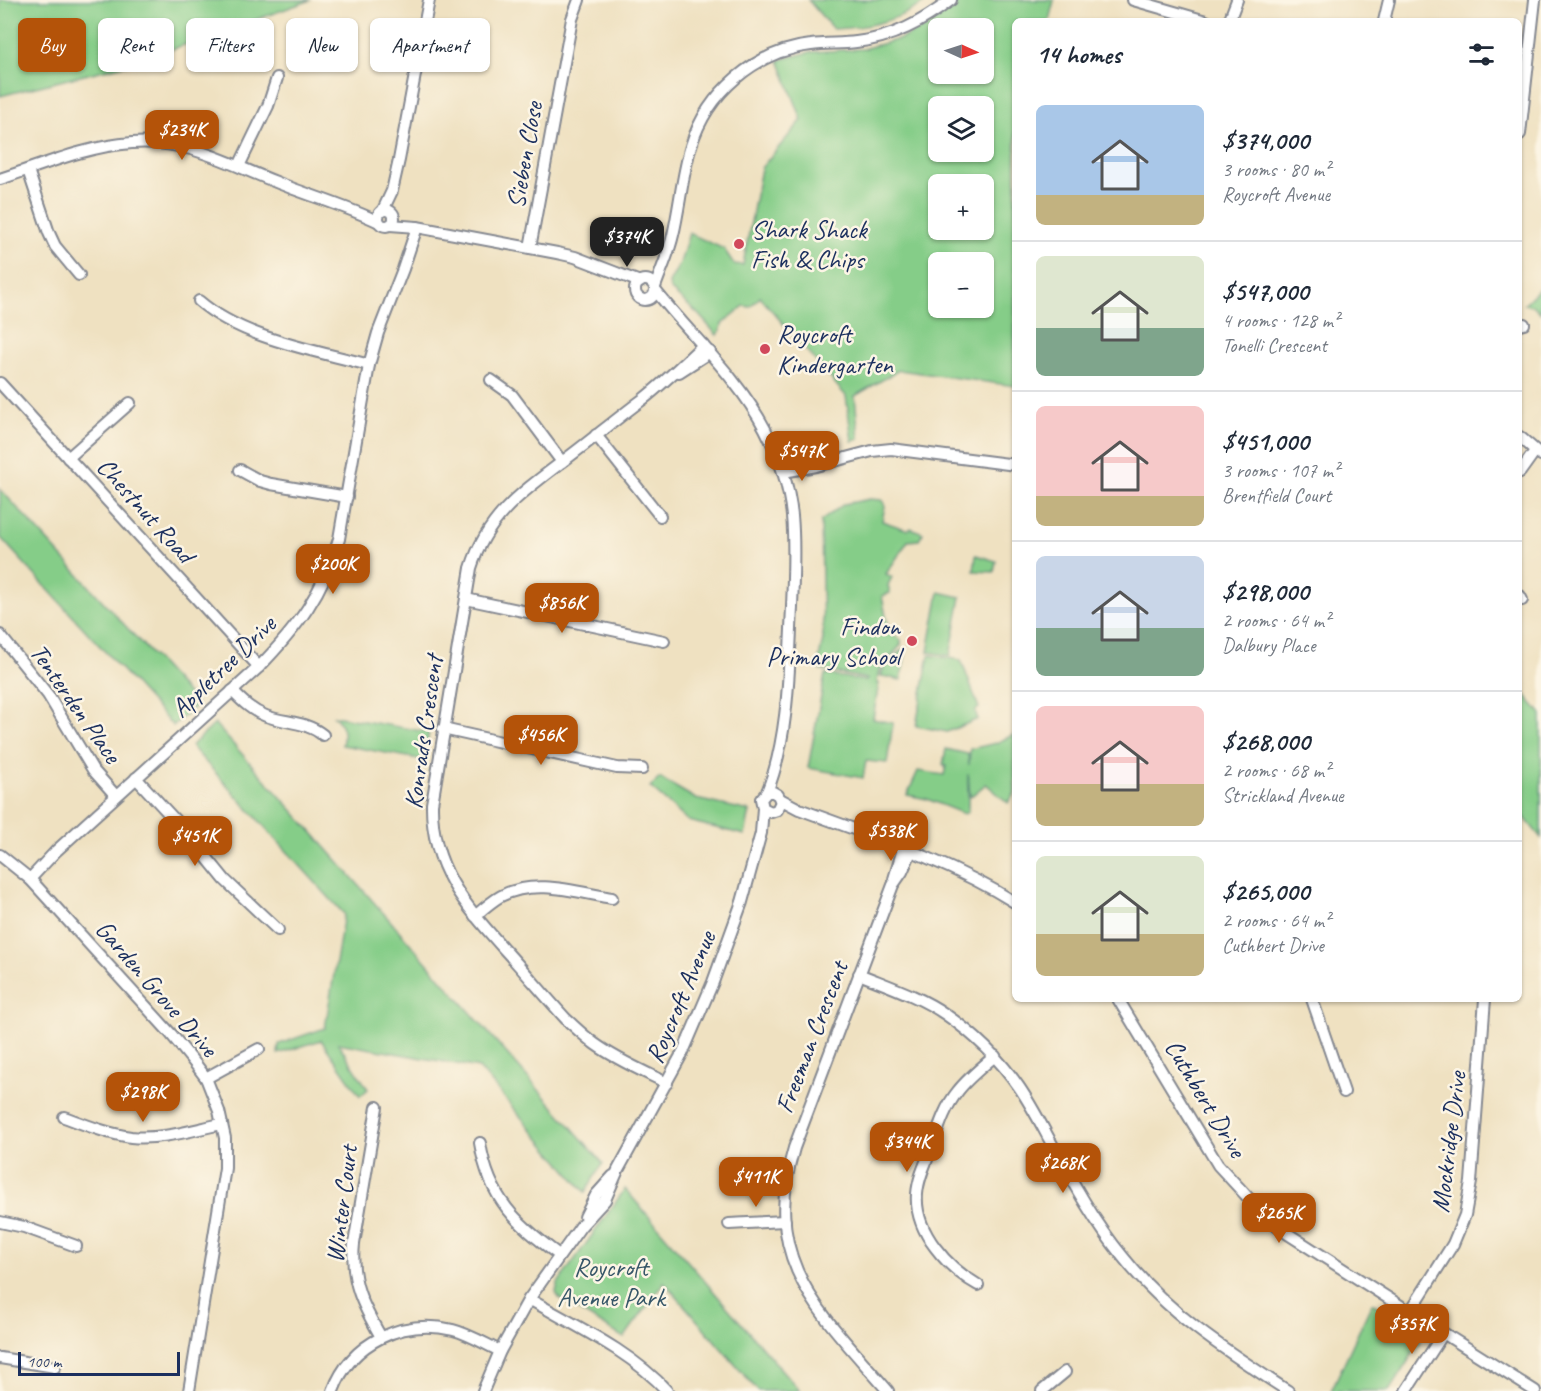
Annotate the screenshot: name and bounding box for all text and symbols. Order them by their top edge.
chip: Buy [18,18,86,72]
chip: Rent [98,18,174,72]
chip: Filters [186,18,274,72]
chip: New [286,18,358,72]
chip: Apartment [370,18,490,72]
north arrow [928,18,994,84]
map controls [928,18,994,318]
text: 14 homes [1036,38,1121,71]
icon: filters [1465,38,1498,71]
button: layers [928,96,994,162]
street label: Sieben Close [499,98,550,211]
pin: $234K [140,110,224,161]
text: $234K [159,117,205,142]
text: $374,000 [1222,124,1309,157]
icon: home [1084,129,1156,201]
text: 3 rooms · 80 m² [1222,157,1330,182]
button: + [928,174,994,240]
text: Roycroft Avenue [1222,182,1330,207]
place label: Shark Shack Fish & Chips [751,213,869,276]
pin: $374K [585,217,669,268]
text: $374K [604,224,650,249]
marker: Shark Shack Fish & Chips [732,237,746,251]
button: − [928,252,994,318]
text: $547,000 [1222,275,1309,308]
icon: home [1084,280,1156,352]
text: 4 rooms · 128 m² [1222,308,1339,333]
place label: Roycroft Kindergarten [777,318,894,381]
text: Tonelli Crescent [1222,333,1327,358]
marker: Roycroft Kindergarten [758,342,772,356]
text: $451,000 [1222,425,1309,458]
icon: home [1084,430,1156,502]
pin: $547K [760,431,844,482]
text: $547K [779,438,825,463]
street label: Chestnut Road [90,451,204,573]
text: 3 rooms · 107 m² [1222,458,1339,483]
text: Brentfield Court [1222,483,1331,508]
pin: $200K [291,544,375,595]
text: $200K [310,551,356,576]
text: $298,000 [1222,575,1309,608]
icon: home [1084,580,1156,652]
pin: $856K [520,583,604,634]
text: $856K [539,590,585,615]
street label: Appletree Drive [164,607,284,725]
text: 2 rooms · 64 m² [1222,608,1330,633]
place label: Findon Primary School [766,610,905,673]
text: Dalbury Place [1222,633,1315,658]
marker: Findon Primary School [905,634,919,648]
street label: Tenterden Place [22,637,130,771]
street label: Konrads Crescent [396,650,451,811]
pin: $456K [499,715,583,766]
text: $456K [518,722,564,747]
text: $268,000 [1222,725,1310,758]
icon: home [1084,730,1156,802]
text: 2 rooms · 68 m² [1222,758,1330,783]
text: Strickland Avenue [1222,783,1344,808]
pin: $538K [849,811,933,862]
pin: $451K [153,816,237,867]
text: $538K [868,818,914,843]
text: $451K [172,823,218,848]
text: $265,000 [1222,875,1309,908]
icon: home [1084,880,1156,952]
text: 2 rooms · 64 m² [1222,908,1330,933]
street label: Garden Grove Drive [88,913,226,1065]
street label: Roycroft Avenue [638,925,724,1068]
text: Cuthbert Drive [1222,933,1324,958]
street label: Freeman Crescent [767,954,856,1118]
street label: Cuthbert Drive [1157,1033,1255,1166]
street label: Mockridge Drive [1423,1068,1474,1214]
pin: $298K [101,1072,185,1123]
text: $298K [120,1079,166,1104]
pin: $344K [865,1122,949,1173]
text: $344K [884,1129,930,1154]
street label: Winter Court [318,1141,365,1265]
pin: $268K [1021,1143,1105,1194]
text: $268K [1040,1150,1086,1175]
pin: $411K [714,1157,798,1208]
text: $411K [733,1164,779,1189]
pin: $265K [1237,1193,1321,1244]
text: $265K [1256,1200,1302,1225]
park label: Roycroft Avenue Park [557,1251,667,1314]
pin: $357K [1370,1304,1454,1355]
text: $357K [1389,1311,1435,1336]
scale bar [18,1349,180,1376]
text: 100 m [27,1352,61,1372]

